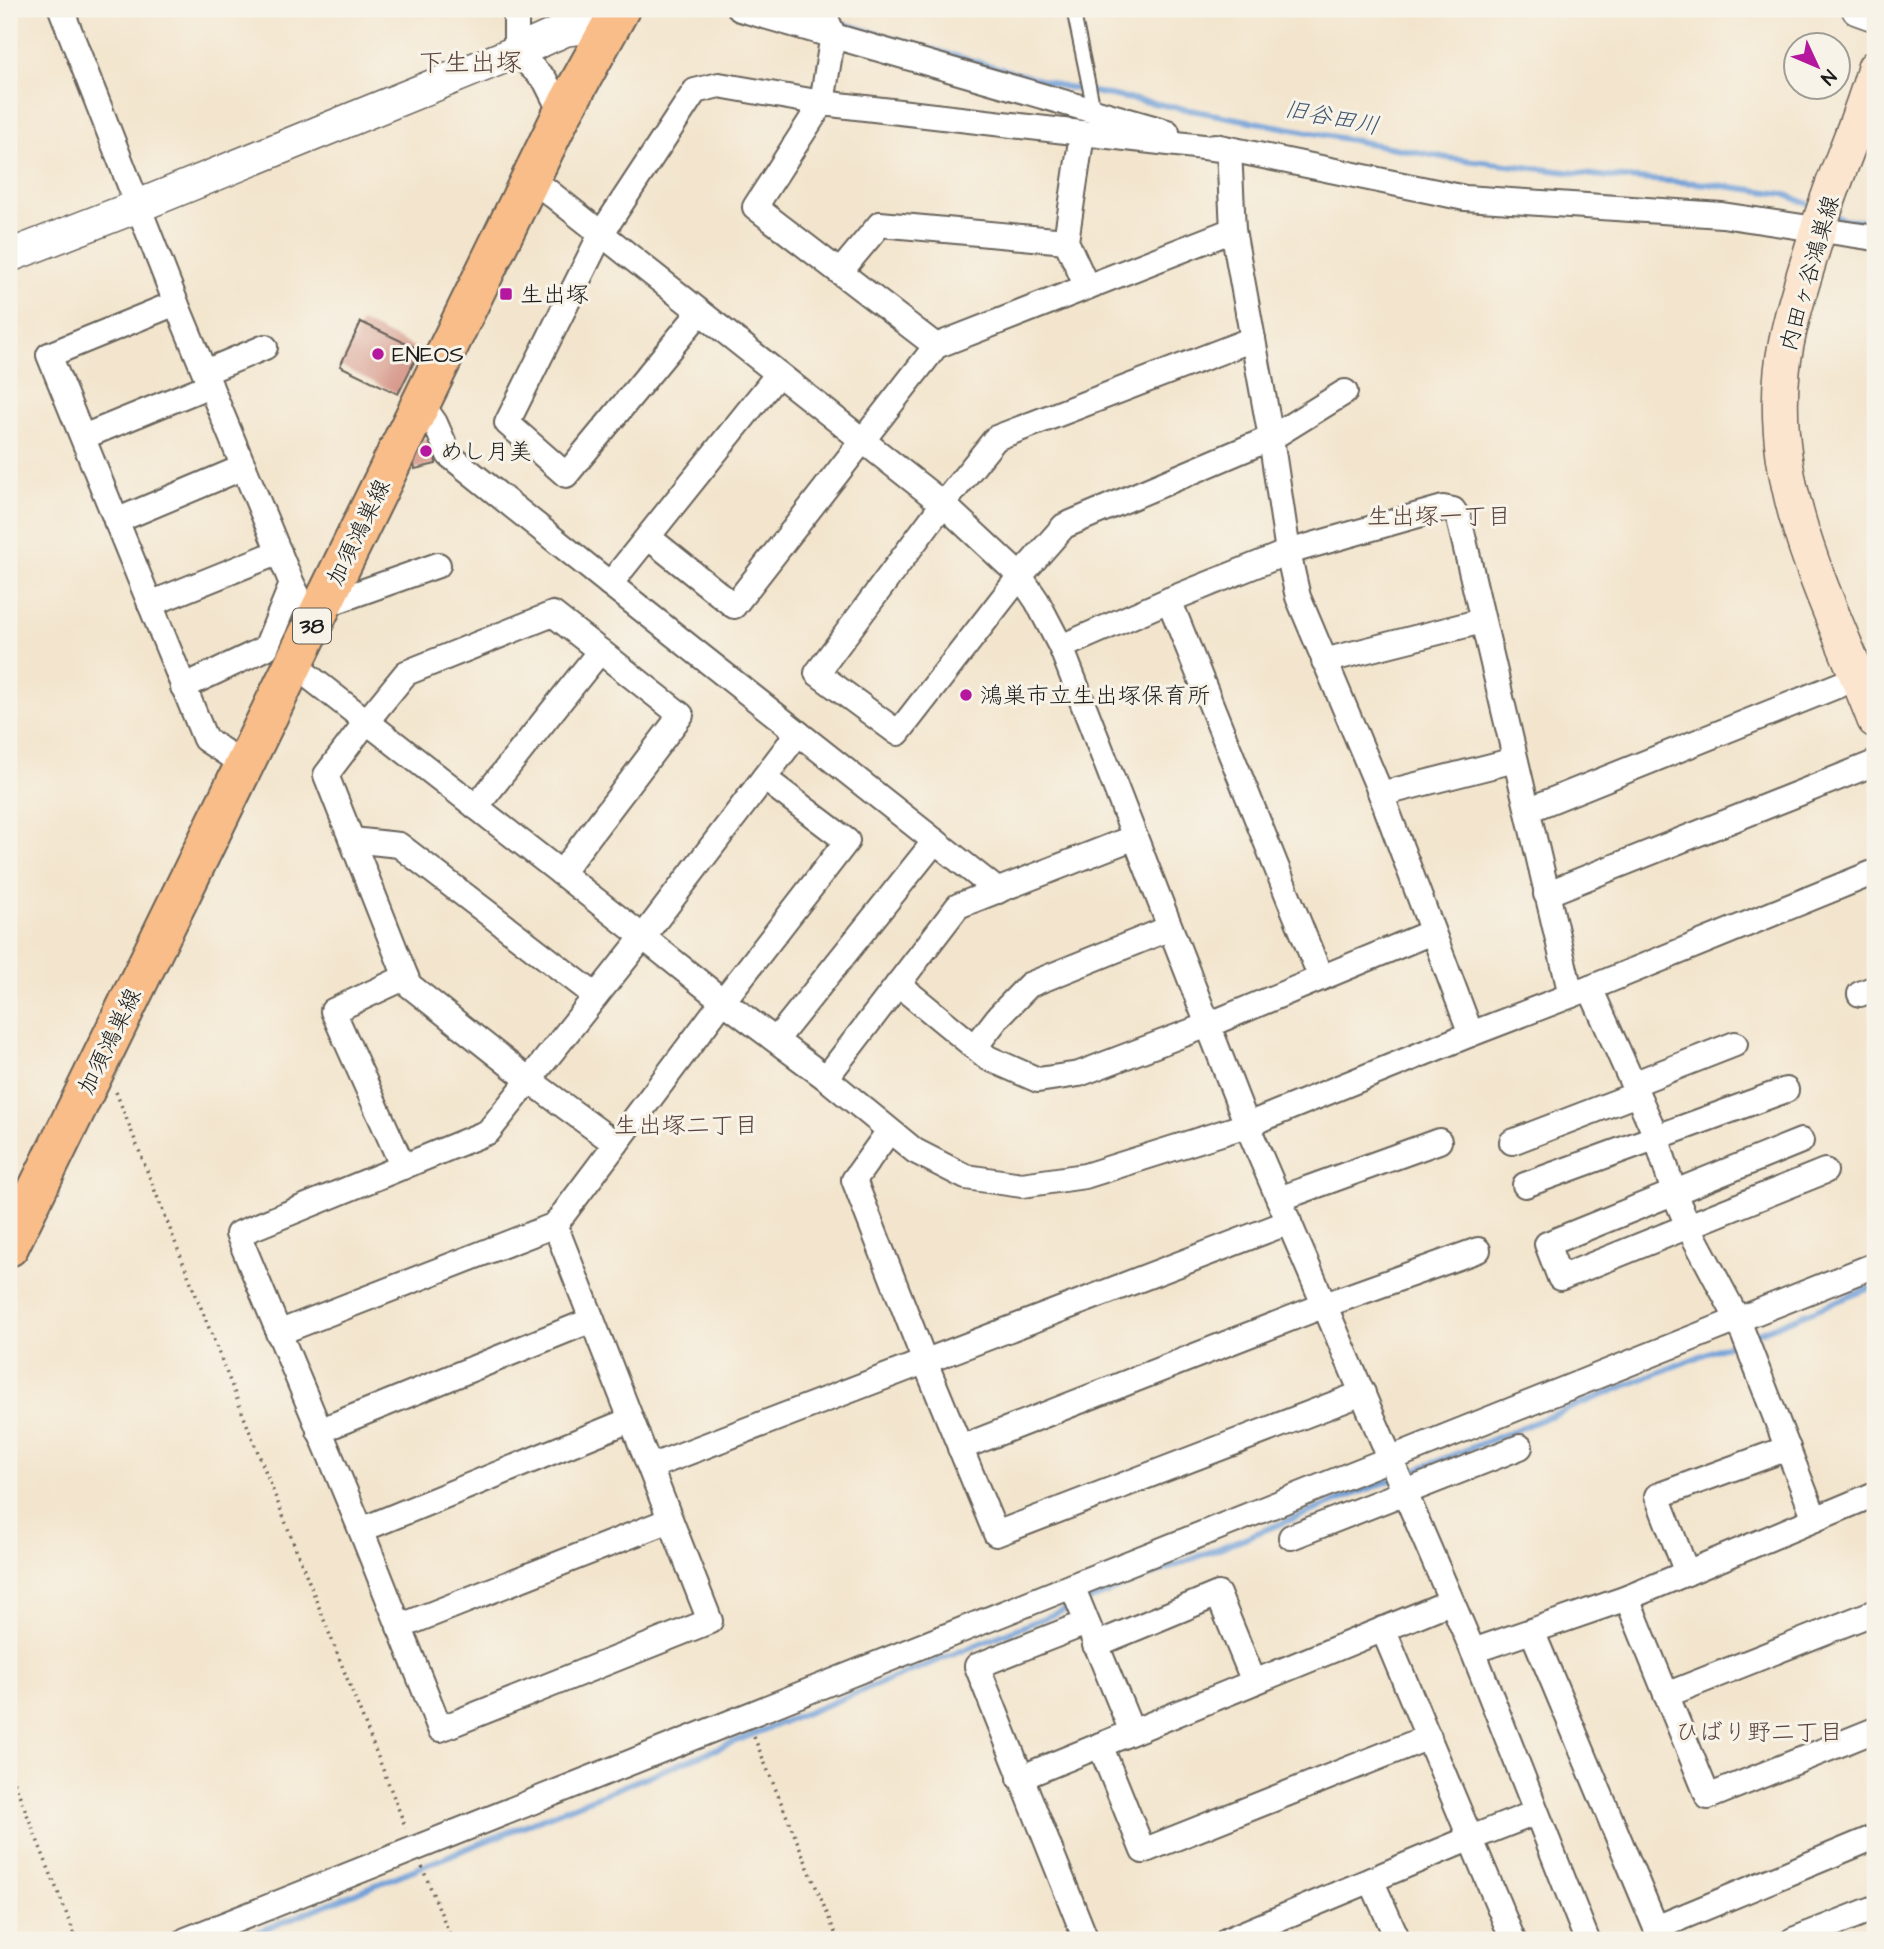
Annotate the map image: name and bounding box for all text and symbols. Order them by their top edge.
north arrow [1783,32,1853,102]
district label: 下生出塚 [418,45,522,81]
text: N [1814,63,1842,90]
water label: 旧谷田川 [1281,92,1382,144]
street label: 内田ヶ谷鴻巣線 [1772,191,1848,355]
place label: 生出塚 [520,279,589,311]
marker: 生出塚 [498,286,514,302]
place label: ENEOS [392,339,464,371]
marker: ENEOS [370,346,386,362]
place label: めし月美 [440,436,532,468]
marker: めし月美 [418,443,434,459]
street label: 加須鴻巣線 [319,474,398,591]
district label: 生出塚一丁目 [1367,500,1511,534]
road number: 38 [293,608,331,644]
place label: 鴻巣市立生出塚保育所 [980,680,1210,712]
marker: 鴻巣市立生出塚保育所 [958,687,974,703]
street label: 加須鴻巣線 [70,983,149,1100]
district label: 生出塚二丁目 [614,1109,758,1143]
district label: ひばり野二丁目 [1675,1716,1843,1750]

